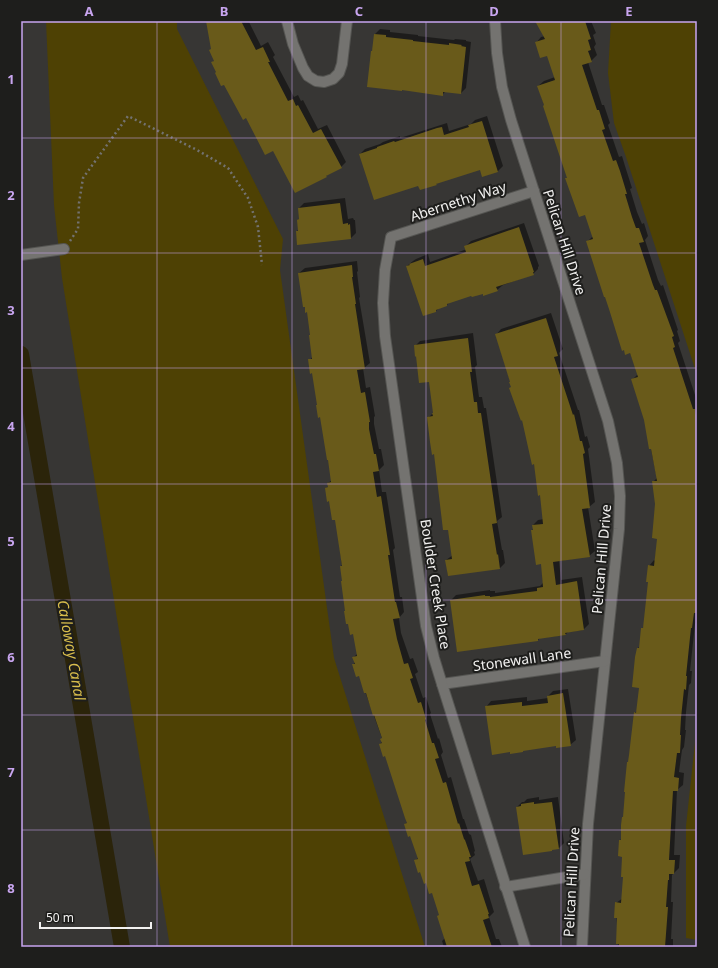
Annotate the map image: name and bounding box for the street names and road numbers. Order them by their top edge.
street label: Abernethy Way [408,176,509,225]
street label: Pelican Hill Drive [539,187,591,297]
street label: Pelican Hill Drive [587,503,615,615]
street label: Boulder Creek Place [416,518,456,651]
street label: Stonewall Lane [472,643,572,675]
street label: Pelican Hill Drive [559,827,583,937]

